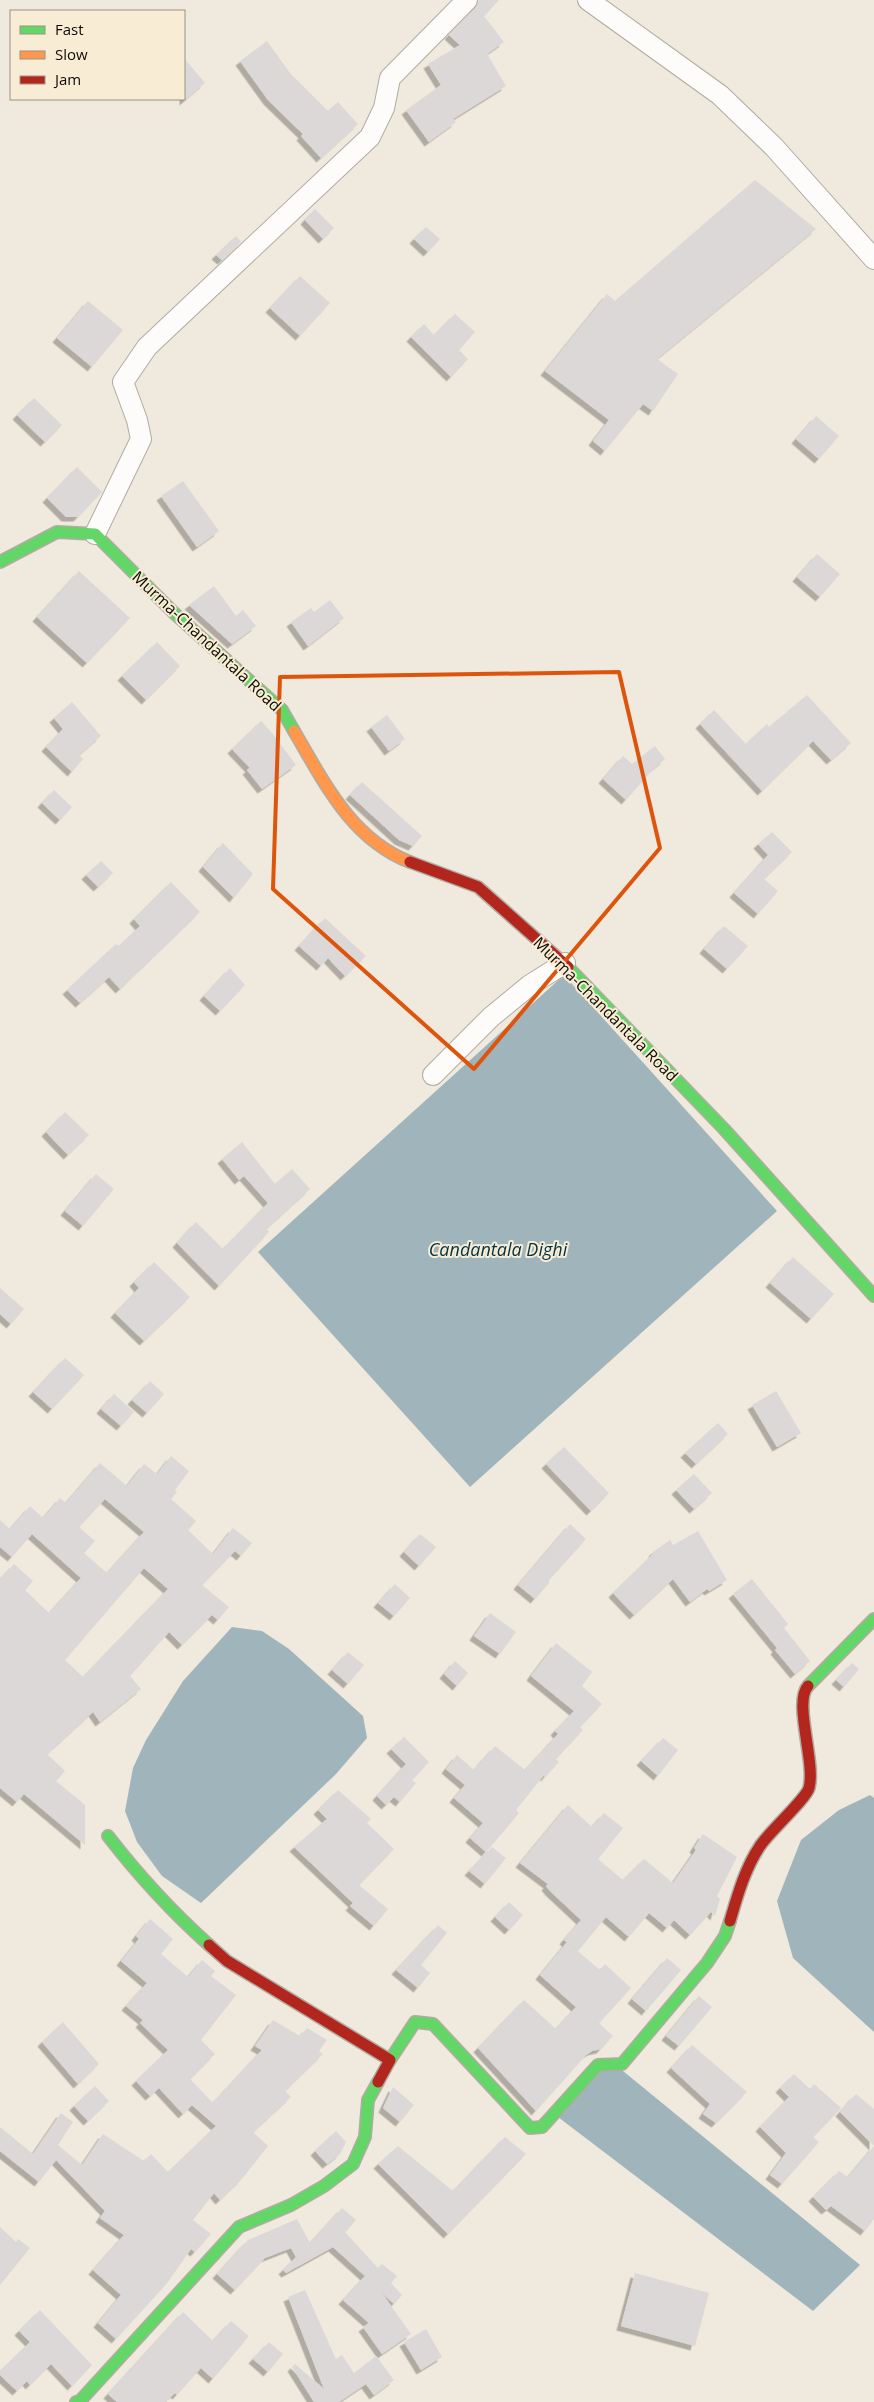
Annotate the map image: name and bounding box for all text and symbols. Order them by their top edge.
legend [10,10,185,100]
text: Fast [55,19,84,39]
text: Slow [55,44,88,64]
text: Jam [53,69,81,89]
street label: Murma-Chandantala Road [128,566,286,716]
street label: Murma-Chandantala Road [529,932,683,1086]
water label: Candantala Dighi [429,1237,568,1261]

